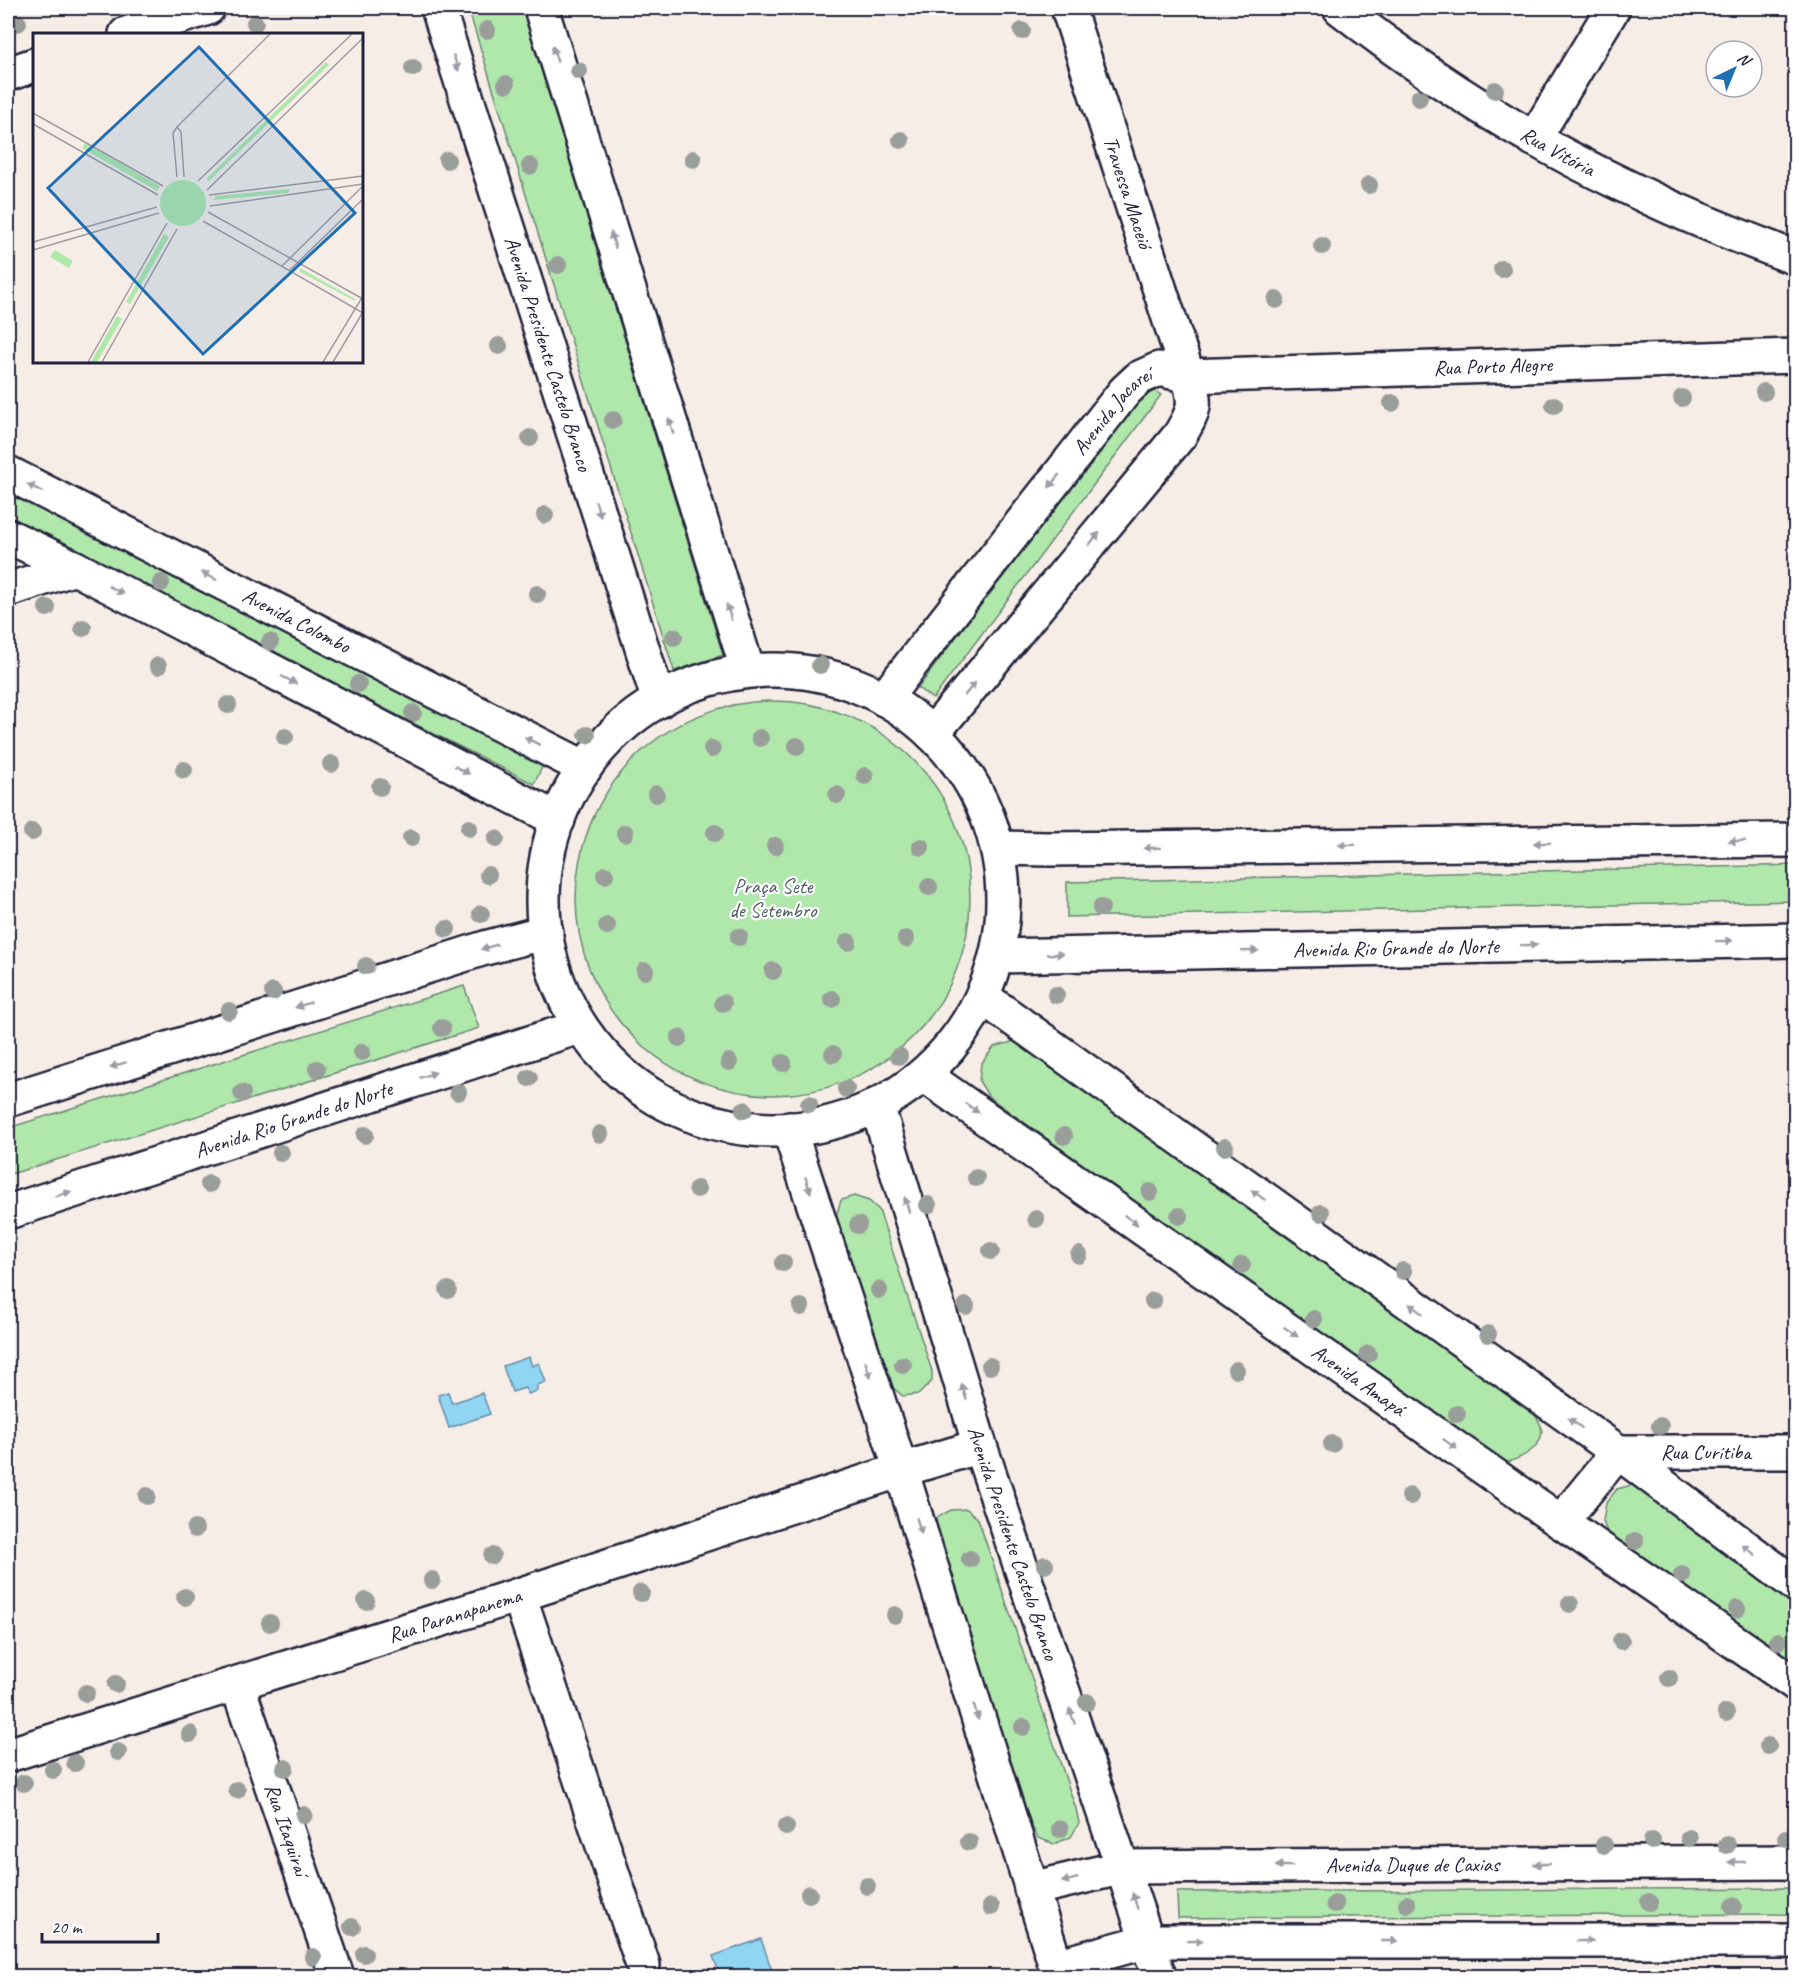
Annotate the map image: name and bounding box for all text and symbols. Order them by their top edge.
inset map [33,33,363,363]
north arrow [1704,39,1764,99]
one-way arrow [550,45,559,63]
text: N [1733,48,1756,72]
one-way arrow [451,54,461,72]
street label: Rua Vitória [1516,121,1601,183]
street label: Travessa Maceió [1098,133,1159,254]
one-way arrow [608,231,617,249]
street label: Avenida Presidente Castelo Branco [499,233,598,476]
street label: Rua Porto Alegre [1433,351,1554,381]
street label: Avenida Jacareí [1067,359,1159,460]
one-way arrow [666,417,675,435]
one-way arrow [1049,474,1061,489]
one-way arrow [27,483,44,492]
one-way arrow [594,500,603,518]
one-way arrow [1087,532,1100,547]
one-way arrow [201,572,218,581]
street label: Avenida Colombo [238,582,356,659]
one-way arrow [108,585,125,595]
one-way arrow [724,603,733,621]
one-way arrow [281,675,298,685]
one-way arrow [963,681,976,697]
one-way arrow [524,737,541,746]
one-way arrow [454,765,471,775]
one-way arrow [1728,836,1747,846]
one-way arrow [1533,838,1552,848]
one-way arrow [1338,841,1357,850]
one-way arrow [1143,843,1162,853]
park label: Praça Sete de Setembro [730,873,818,923]
street label: Avenida Rio Grande do Norte [1293,933,1501,963]
one-way arrow [1715,936,1734,946]
one-way arrow [1520,940,1539,950]
one-way arrow [480,942,498,952]
one-way arrow [1241,946,1260,955]
one-way arrow [1046,950,1065,959]
one-way arrow [294,1001,312,1011]
one-way arrow [109,1060,127,1070]
one-way arrow [419,1070,437,1080]
street label: Avenida Rio Grande do Norte [192,1075,397,1164]
one-way arrow [963,1102,979,1114]
one-way arrow [803,1176,813,1194]
one-way arrow [54,1189,72,1198]
one-way arrow [1250,1189,1266,1201]
one-way arrow [902,1196,911,1214]
one-way arrow [1123,1214,1139,1226]
one-way arrow [1408,1304,1424,1315]
one-way arrow [1282,1326,1298,1338]
street label: Avenida Amapá [1307,1338,1412,1423]
one-way arrow [864,1361,874,1379]
one-way arrow [959,1383,968,1401]
one-way arrow [1567,1417,1583,1429]
street label: Avenida Presidente Castelo Branco [962,1423,1065,1665]
one-way arrow [1442,1438,1458,1450]
street label: Rua Curitiba [1661,1439,1753,1465]
one-way arrow [914,1517,924,1535]
one-way arrow [1741,1545,1756,1557]
street label: Rua Paranapanema [385,1582,526,1648]
one-way arrow [972,1704,982,1722]
one-way arrow [1067,1707,1077,1725]
street label: Rua Itaquiraí [259,1780,316,1883]
street label: Avenida Duque de Caxias [1326,1851,1501,1878]
one-way arrow [1728,1857,1747,1867]
one-way arrow [1533,1859,1552,1869]
one-way arrow [1275,1861,1294,1871]
one-way arrow [1060,1875,1079,1885]
one-way arrow [1129,1892,1139,1910]
scale bar [42,1906,158,1944]
text: 20 m [51,1916,84,1938]
one-way arrow [1185,1936,1204,1946]
one-way arrow [1380,1936,1399,1946]
one-way arrow [1575,1936,1594,1946]

